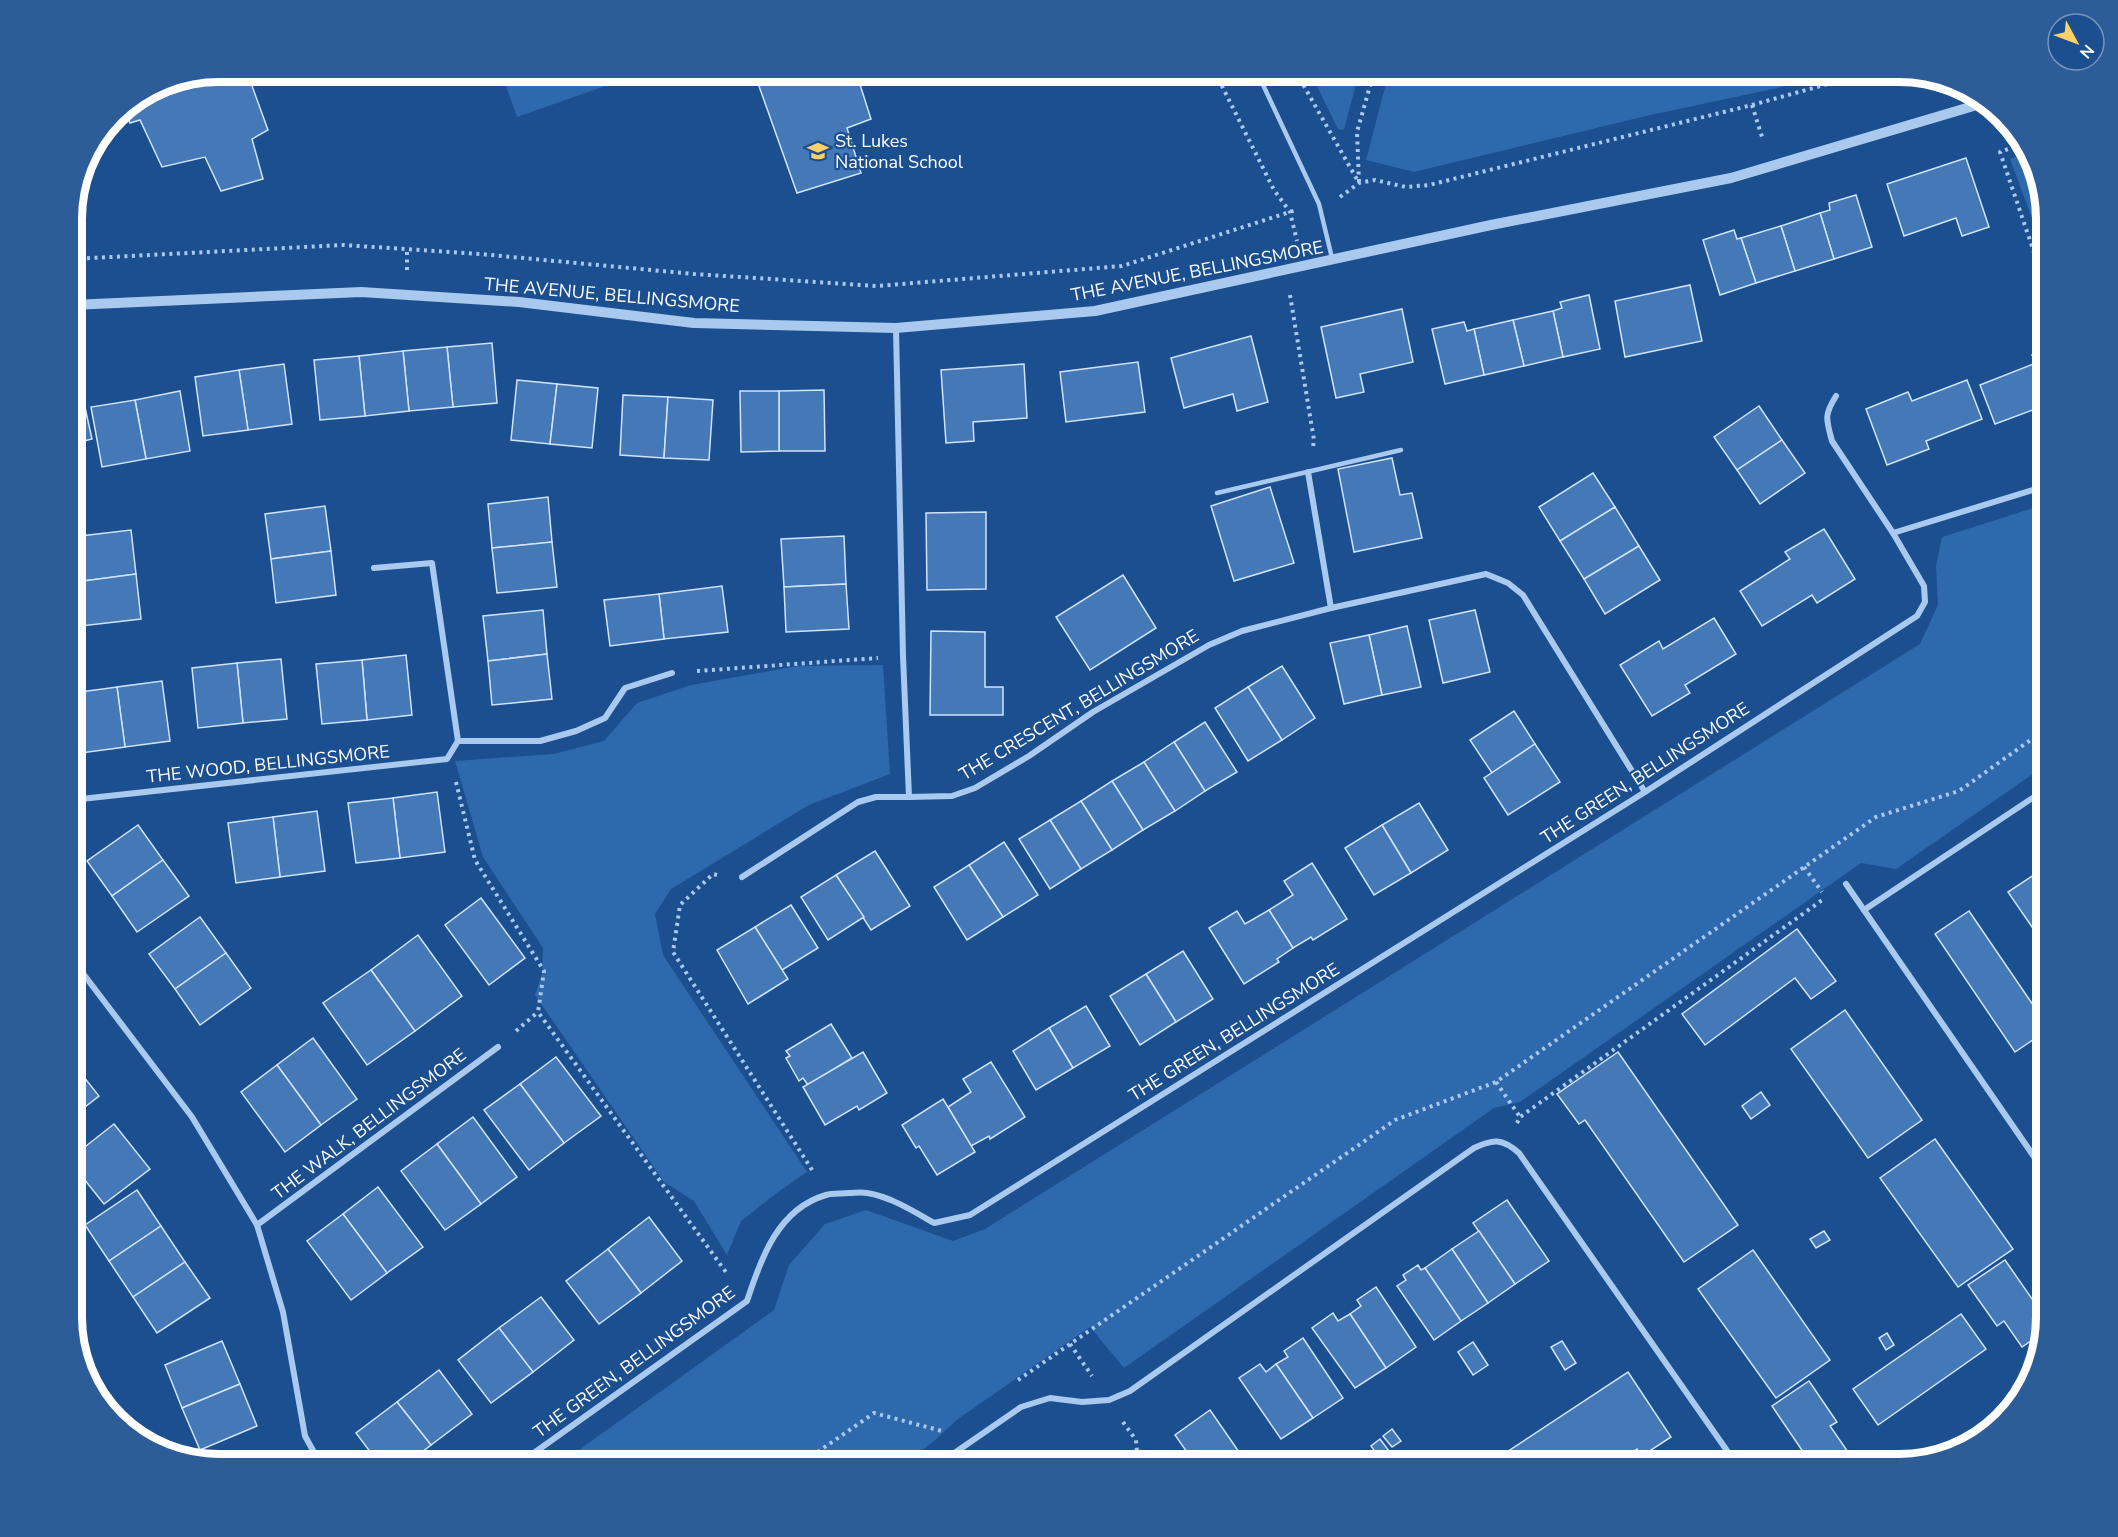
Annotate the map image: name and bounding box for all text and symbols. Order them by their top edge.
north arrow [2046,12,2106,72]
text: N [2074,39,2099,63]
place label: St. Lukes National School [835,129,964,174]
school or university icon: St. Lukes National School [806,139,830,163]
street label: THE AVENUE, BELLINGSMORE [1069,235,1325,307]
street label: THE AVENUE, BELLINGSMORE [483,272,741,318]
street label: THE CRESCENT, BELLINGSMORE [955,624,1203,786]
street label: THE GREEN, BELLINGSMORE [1536,697,1754,849]
street label: THE WOOD, BELLINGSMORE [145,739,391,789]
street label: THE GREEN, BELLINGSMORE [1124,957,1344,1107]
street label: THE WALK, BELLINGSMORE [267,1043,471,1205]
street label: THE GREEN, BELLINGSMORE [528,1281,740,1443]

